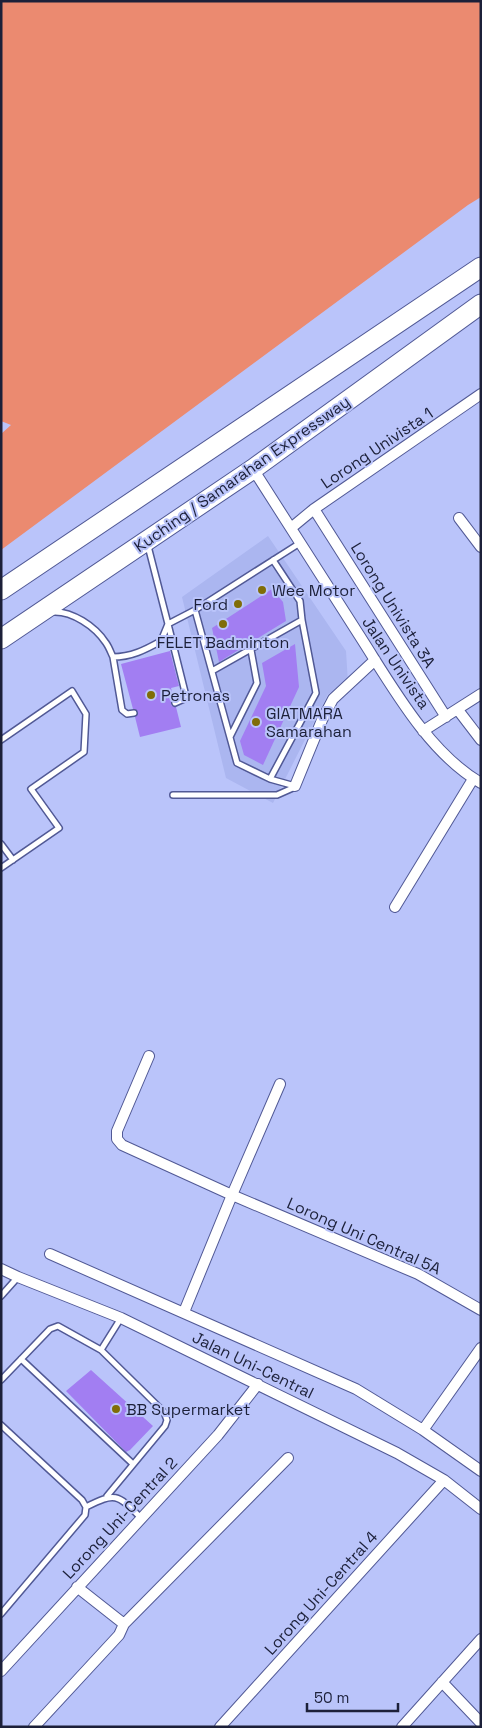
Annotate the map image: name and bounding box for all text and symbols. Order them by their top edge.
street label: Kuching / Samarahan Expressway [130,391,354,557]
street label: Lorong Univista 1 [317,403,437,493]
street label: Lorong Univista 3A [346,538,440,672]
place label: Wee Motor [272,580,355,601]
marker: Wee Motor [256,584,268,596]
place label: Ford [194,594,228,615]
marker: Ford [232,598,244,610]
street label: Jalan Univista [357,613,435,713]
marker: FELET Badminton [217,618,229,630]
place label: FELET Badminton [157,632,289,653]
place label: Petronas [161,685,230,706]
marker: Petronas [145,689,157,701]
place label: GIATMARA Samarahan [266,703,352,742]
marker: GIATMARA Samarahan [250,716,262,728]
street label: Lorong Uni Central 5A [284,1193,444,1279]
street label: Jalan Uni-Central [189,1327,317,1403]
place label: BB Supermarket [126,1399,250,1420]
marker: BB Supermarket [110,1403,122,1415]
street label: Lorong Uni-Central 2 [58,1453,182,1583]
street label: Lorong Uni-Central 4 [260,1527,382,1659]
scale bar [307,1680,398,1712]
text: 50 m [314,1688,349,1707]

